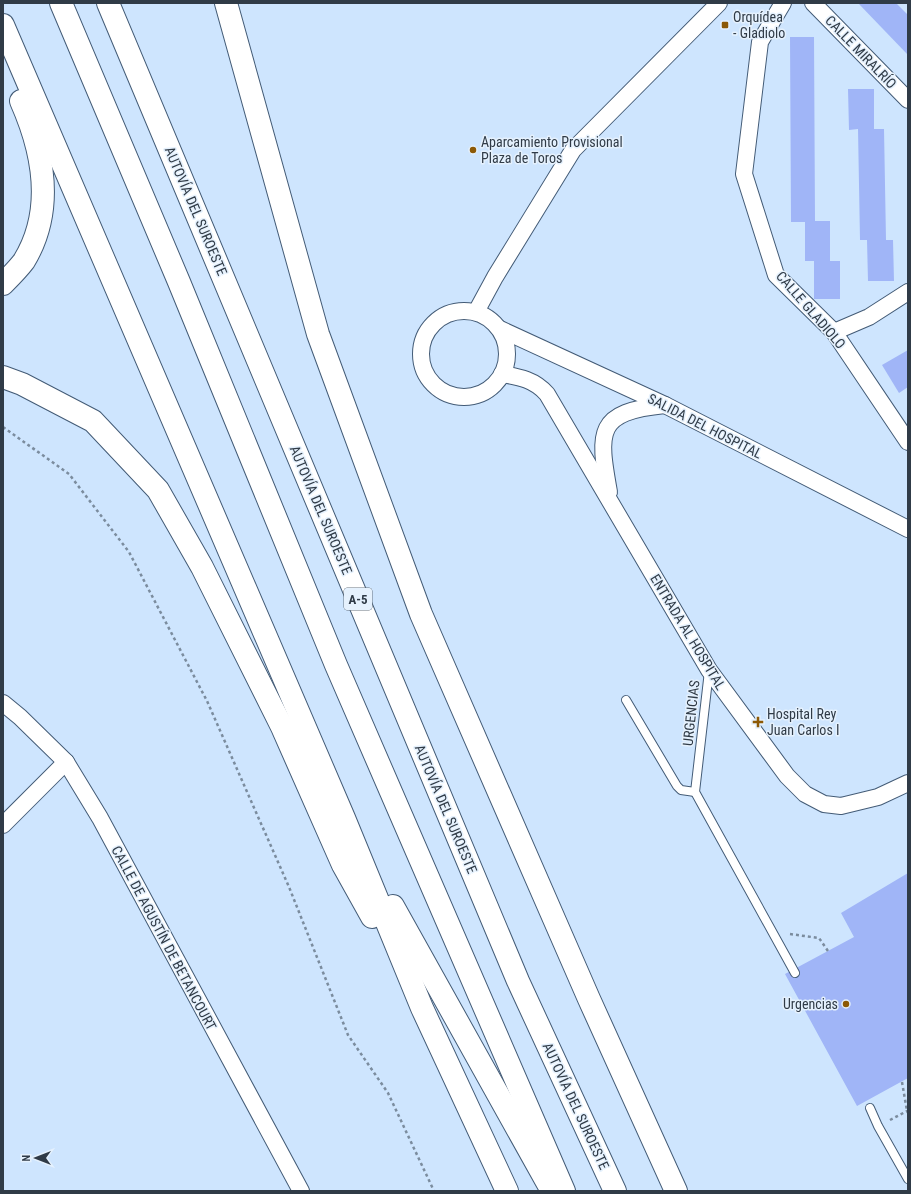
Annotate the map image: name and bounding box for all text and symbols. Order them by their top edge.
place label: Orquídea - Gladiolo [733,9,785,41]
street label: CALLE MIRALRÍO [822,12,901,92]
marker: Orquídea - Gladiolo [720,20,730,30]
place label: Aparcamiento Provisional Plaza de Toros [481,134,623,166]
street label: AUTOVÍA DEL SUROESTE [162,144,231,278]
marker: Aparcamiento Provisional Plaza de Toros [468,145,478,155]
street label: CALLE GLADIOLO [773,268,849,352]
street label: SALIDA DEL HOSPITAL [645,390,765,462]
street label: AUTOVÍA DEL SUROESTE [287,443,356,577]
street label: ENTRADA AL HOSPITAL [647,571,729,693]
road number: A-5 [344,588,372,610]
street label: URGENCIAS [680,679,702,747]
place label: Hospital Rey Juan Carlos I [767,706,839,738]
marker: Hospital Rey Juan Carlos I [752,716,764,728]
street label: AUTOVÍA DEL SUROESTE [412,742,481,876]
street label: CALLE DE AGUSTÍN DE BETANCOURT [108,843,220,1033]
place label: Urgencias [783,996,838,1012]
marker: Urgencias [841,999,851,1009]
street label: AUTOVÍA DEL SUROESTE [540,1040,613,1172]
north arrow [16,1138,56,1178]
text: N [20,1154,33,1161]

